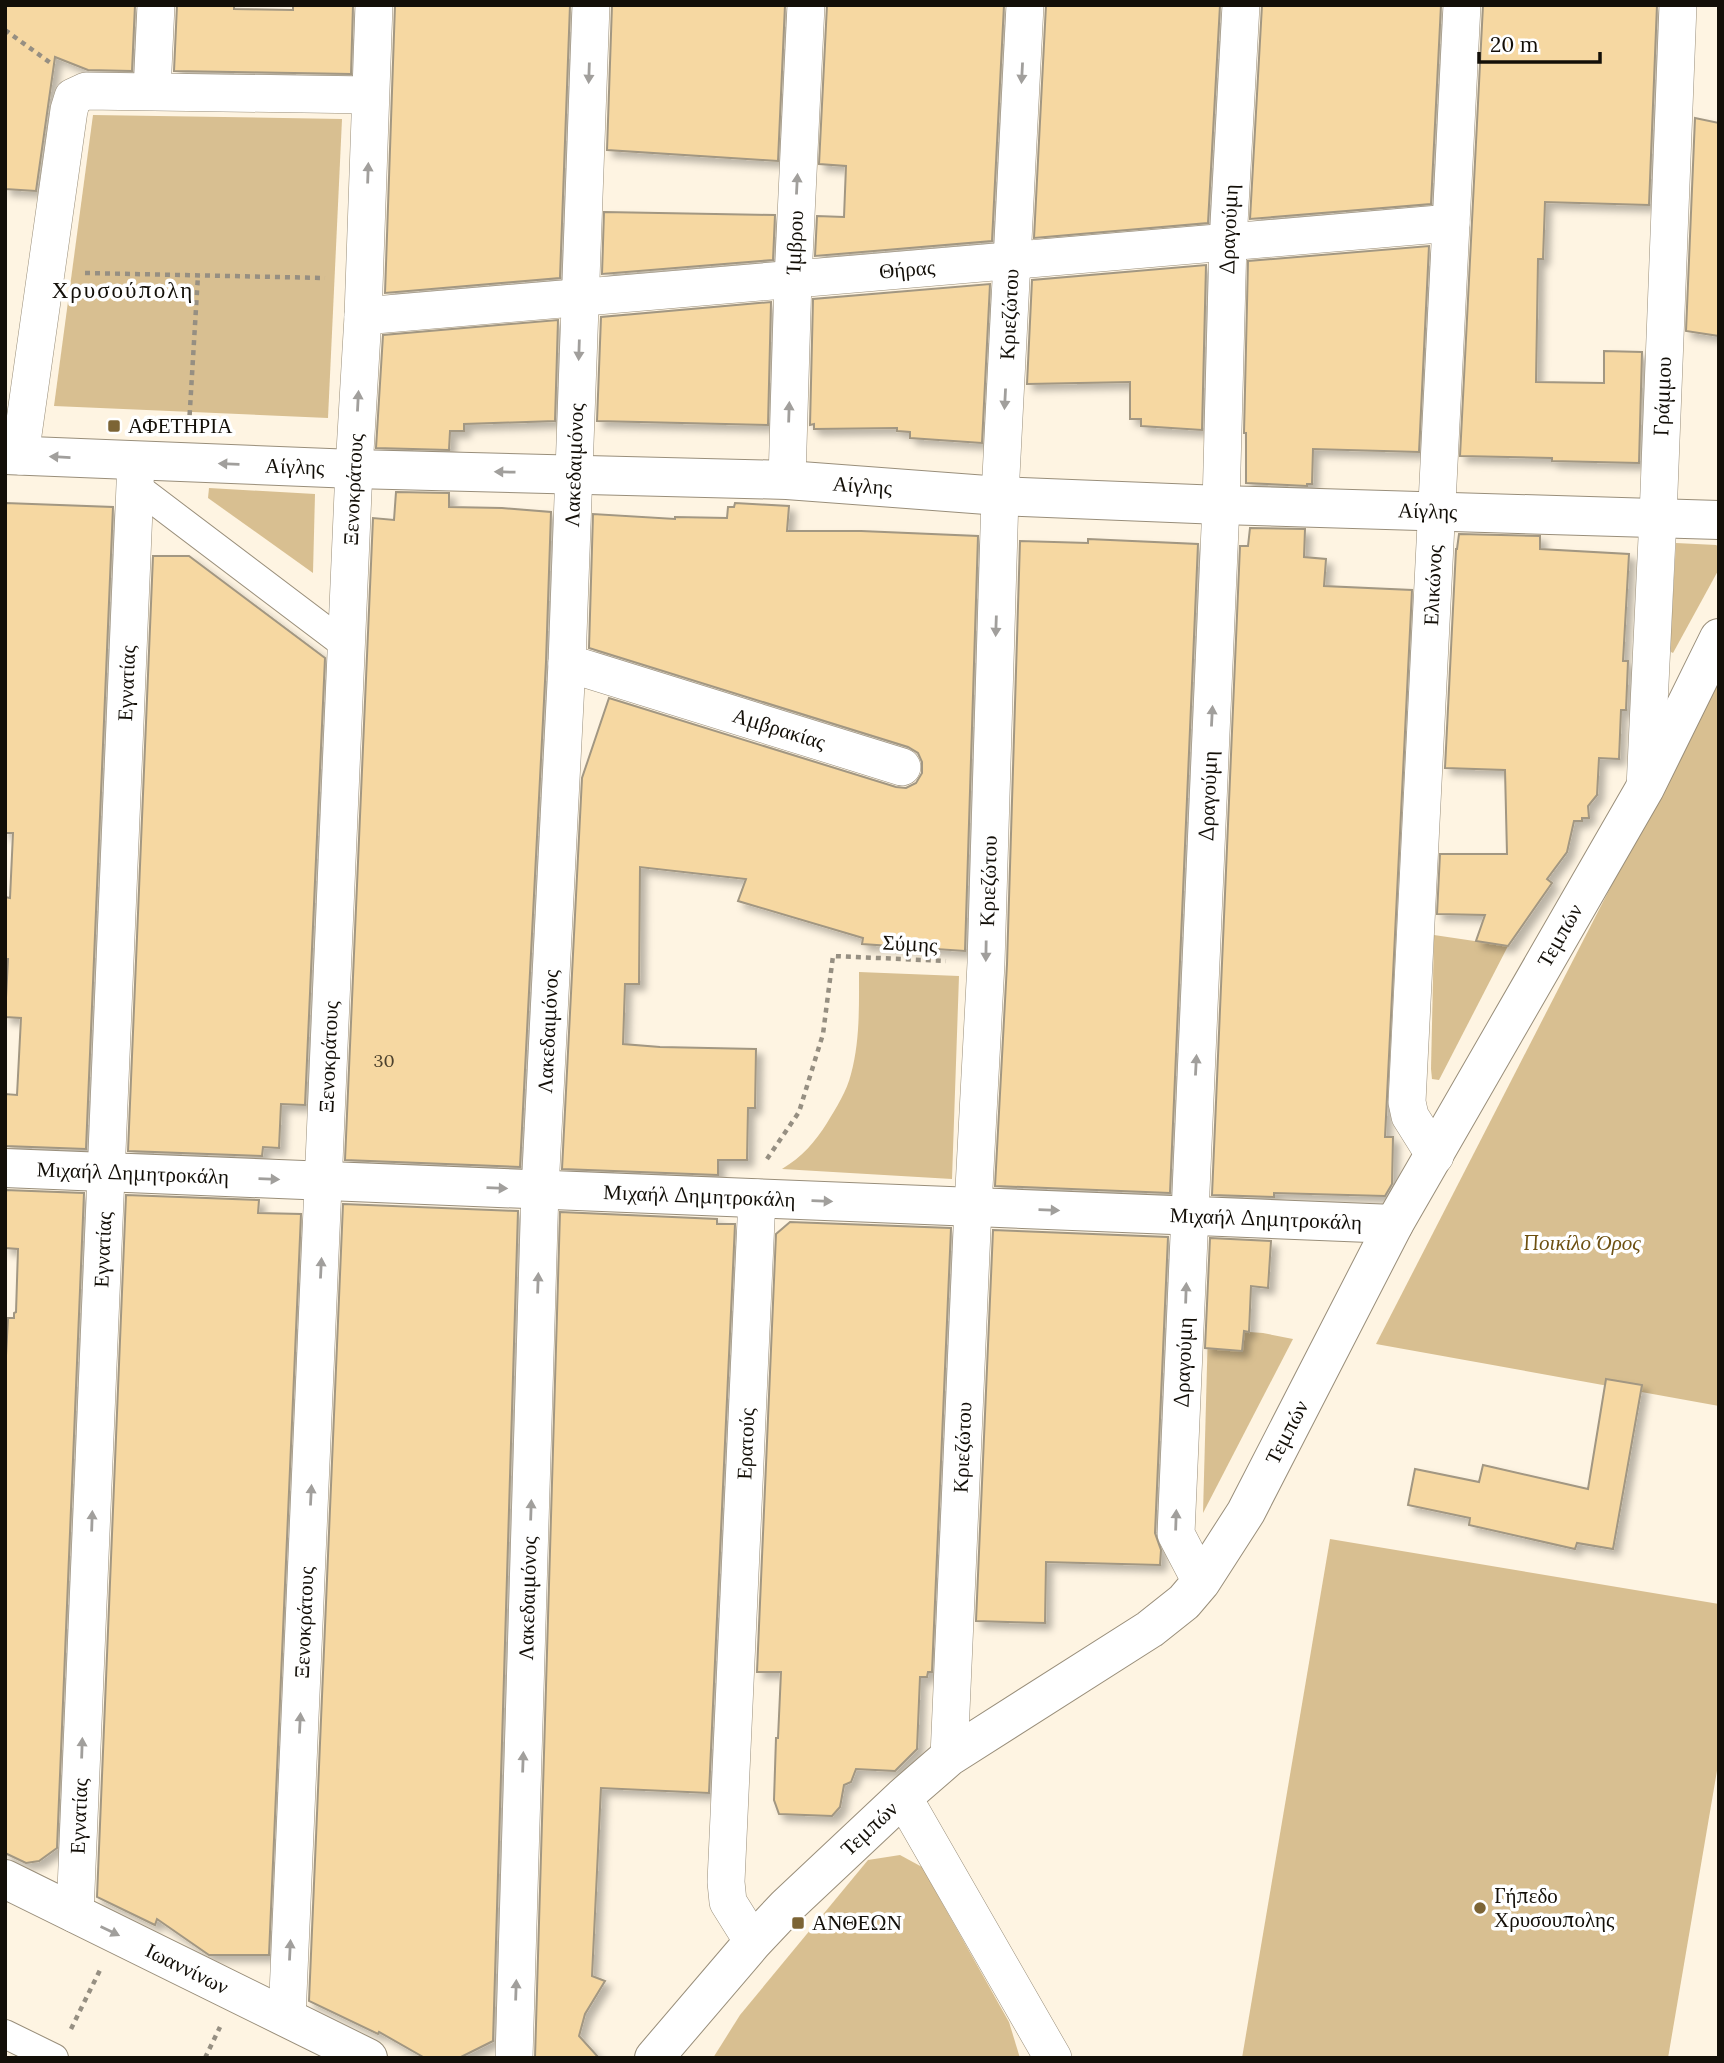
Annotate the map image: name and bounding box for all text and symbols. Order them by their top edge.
scale bar [1479,21,1600,65]
text: 20 m [1490,31,1539,58]
one-way arrow [583,63,594,85]
one-way arrow [1016,63,1027,85]
one-way arrow [362,162,373,184]
one-way arrow [792,173,803,195]
street label: Δραγούμη [1213,183,1244,275]
street label: Ίμβρου [779,210,809,276]
street label: Θήρας [878,253,937,285]
street label: Κριεζώτου [993,268,1025,361]
district label: Χρυσούπολη [52,275,194,304]
one-way arrow [573,339,584,361]
street label: Γράμμου [1647,356,1677,437]
one-way arrow [1000,388,1011,410]
one-way arrow [353,389,364,411]
one-way arrow [783,401,794,423]
street label: Λακεδαιμόνος [558,402,589,528]
place label: ΑΦΕΤΗΡΙΑ [128,412,233,439]
marker: ΑΦΕΤΗΡΙΑ [106,418,122,434]
street label: Ξενοκράτους [337,432,369,546]
street label: Αίγλης [265,451,326,481]
one-way arrow [49,452,71,463]
one-way arrow [218,458,240,470]
one-way arrow [494,466,516,478]
street label: Αίγλης [832,469,894,501]
street label: Αίγλης [1398,496,1458,525]
street label: Ελικώνος [1417,543,1448,626]
one-way arrow [990,615,1001,637]
street label: Εγνατίας [111,644,141,722]
street label: Αμβρακίας [729,701,830,756]
one-way arrow [1206,705,1217,727]
street label: Δραγούμη [1192,750,1223,841]
street label: Κριεζώτου [973,835,1003,927]
street label: Τεμπών [1531,899,1588,972]
street label: Σύμης [882,929,939,958]
one-way arrow [980,940,992,962]
street label: Λακεδαιμόνος [531,968,564,1094]
street label: Ξενοκράτους [312,1000,344,1113]
house number: 30 [373,1049,395,1072]
one-way arrow [1190,1054,1201,1076]
street label: Μιχαήλ Δημητροκάλη [36,1155,230,1190]
one-way arrow [259,1173,281,1184]
street label: Μιχαήλ Δημητροκάλη [603,1178,796,1213]
one-way arrow [486,1183,508,1194]
one-way arrow [811,1196,833,1207]
street label: Μιχαήλ Δημητροκάλη [1169,1201,1363,1236]
one-way arrow [1038,1205,1060,1216]
street label: Εγνατίας [87,1210,118,1288]
park label: Ποικίλο Όρος [1523,1229,1641,1256]
one-way arrow [315,1257,326,1279]
one-way arrow [533,1272,544,1294]
one-way arrow [1180,1281,1191,1303]
street label: Δραγούμη [1168,1317,1198,1408]
street label: Τεμπών [1259,1395,1314,1469]
street label: Κριεζώτου [947,1401,977,1493]
street label: Ερατούς [730,1406,761,1480]
one-way arrow [305,1484,316,1506]
one-way arrow [525,1499,537,1521]
one-way arrow [87,1509,98,1531]
one-way arrow [1171,1509,1182,1531]
street label: Λακεδαιμόνος [512,1535,543,1661]
street label: Ξενοκράτους [288,1565,320,1679]
one-way arrow [295,1711,306,1733]
one-way arrow [77,1737,88,1759]
one-way arrow [518,1751,529,1773]
street label: Εγνατίας [64,1777,94,1855]
street label: Τεμπών [835,1795,903,1862]
place label: Γήπεδο Χρυσουπολης [1494,1882,1615,1933]
marker: Γήπεδο Χρυσουπολης [1472,1900,1488,1916]
place label: ΑΝΘΕΩΝ [812,1909,902,1936]
marker: ΑΝΘΕΩΝ [790,1915,806,1931]
one-way arrow [100,1926,120,1937]
street label: Ιωαννίνων [141,1936,233,2000]
one-way arrow [285,1939,296,1961]
one-way arrow [510,1978,522,2000]

